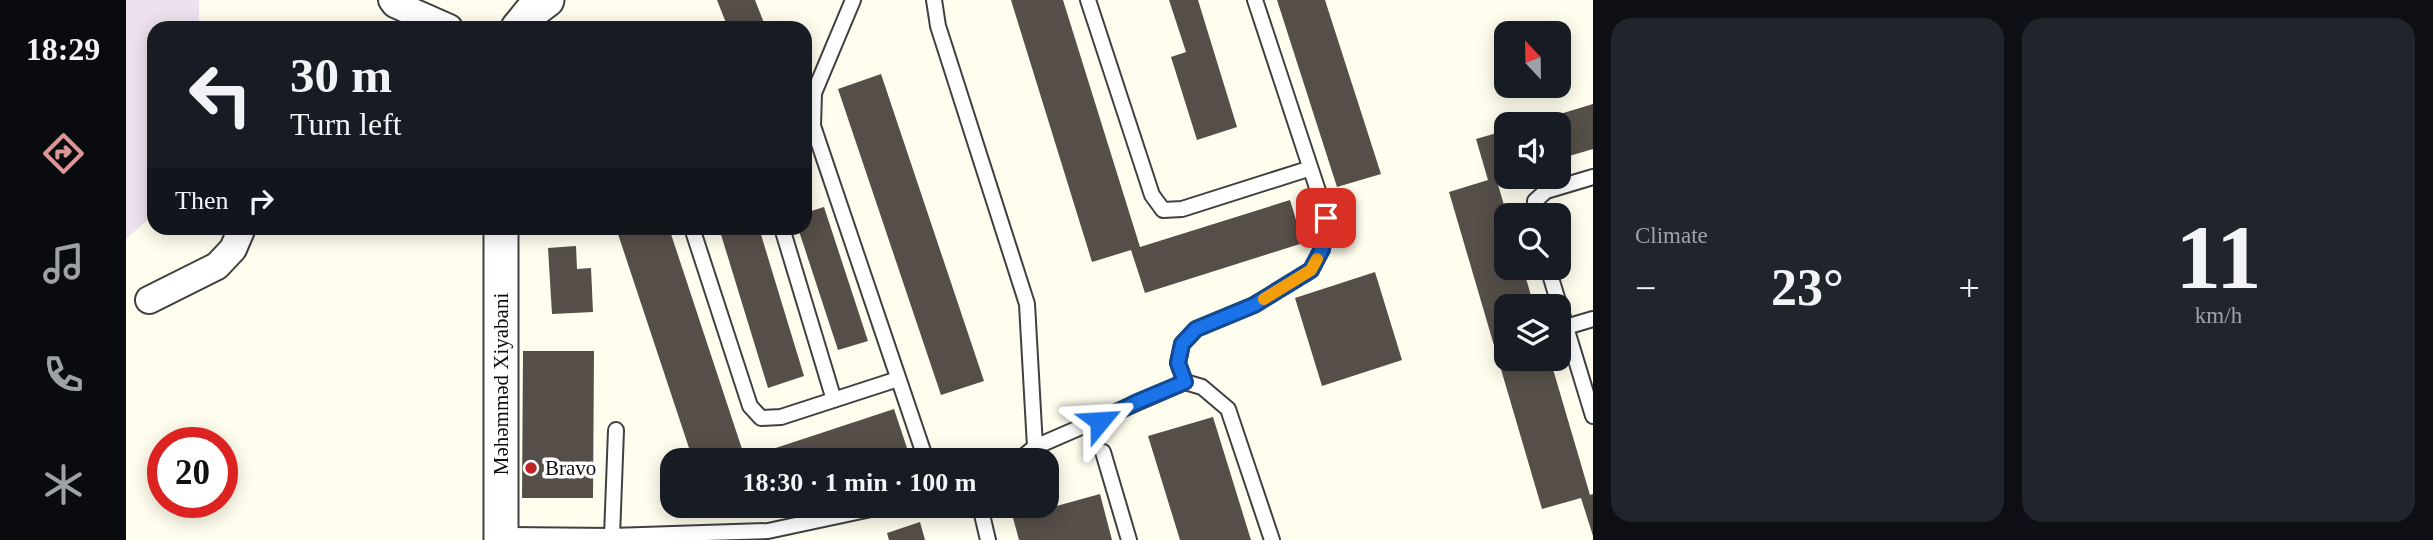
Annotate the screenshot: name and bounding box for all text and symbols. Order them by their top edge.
north arrow [1494,21,1572,98]
map controls [1494,21,1571,371]
text: 18:29 [26,31,100,67]
text: 30 m [290,48,392,103]
icon: left [175,49,266,140]
text: Turn left [290,106,402,142]
button: sound [1494,112,1571,189]
icon: directions [39,129,88,178]
icon: right [242,182,280,220]
text: Then [175,186,228,215]
pin [1296,188,1356,248]
icon: arrive [1307,199,1345,237]
button: search [1494,203,1571,280]
text: 11 [2176,207,2261,308]
text: Climate [1635,223,1708,248]
icon: music [39,239,88,288]
text: 23° [1771,259,1844,316]
text: − [1635,267,1656,309]
text: + [1959,267,1980,309]
street label: Məhəmməd Xiyabani [489,293,513,475]
button: layers [1494,294,1571,371]
text: km/h [2195,303,2242,328]
icon: phone [39,350,88,399]
position arrow [1063,384,1137,458]
speed limit sign: 20 [147,427,238,518]
place label: Bravo [545,456,596,480]
icon: climate [39,460,88,509]
marker: Bravo [523,460,539,476]
text: 18:30 · 1 min · 100 m [743,468,977,497]

